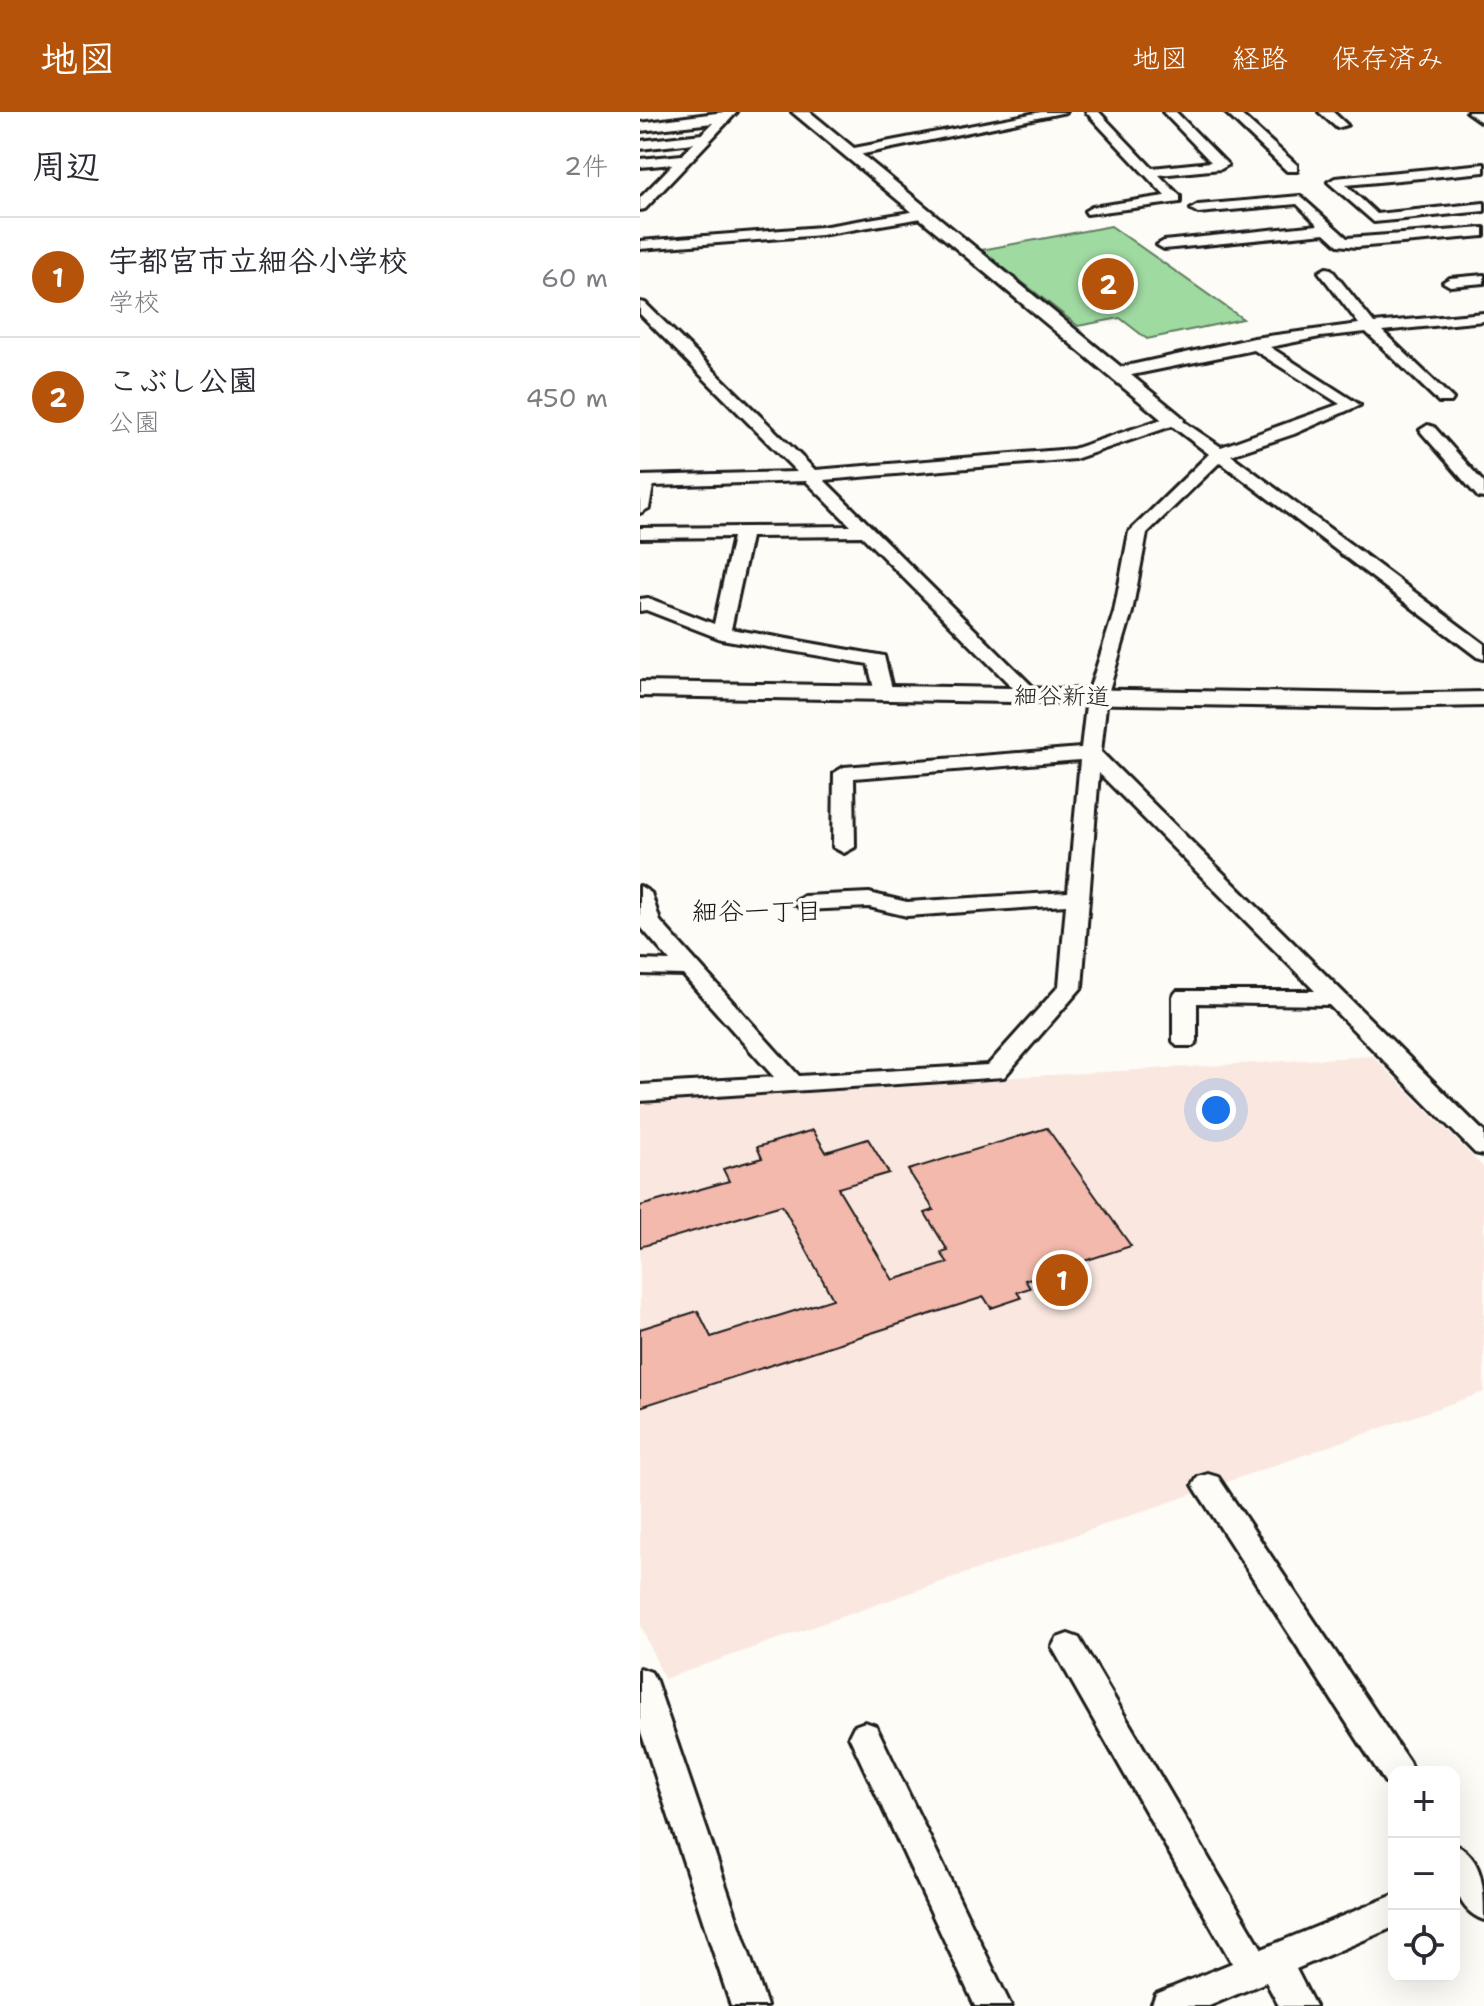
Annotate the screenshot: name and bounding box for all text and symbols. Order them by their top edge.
text: 地図 [40,33,116,84]
text: 地図 [1132,39,1188,77]
text: 経路 [1232,39,1288,77]
text: 保存済み [1332,39,1444,77]
text: 周辺 [32,143,100,189]
text: 2件 [564,148,608,183]
text: 宇都宮市立細谷小学校 [108,240,408,281]
pin: 2 [1082,254,1134,314]
text: 1 [52,260,64,295]
text: 60 m [541,260,608,295]
text: 学校 [108,284,160,319]
text: こぶし公園 [108,360,258,401]
text: 2 [49,380,67,415]
text: 450 m [525,380,608,415]
text: 公園 [108,404,160,439]
street label: 細谷新道 [1014,679,1110,713]
district label: 細谷一丁目 [692,893,822,928]
your location [1196,1090,1236,1130]
pin: 1 [1036,1250,1088,1310]
map controls [1388,1766,1460,1982]
button: + [1388,1766,1460,1838]
button: − [1388,1838,1460,1910]
button: locate [1388,1910,1460,1982]

